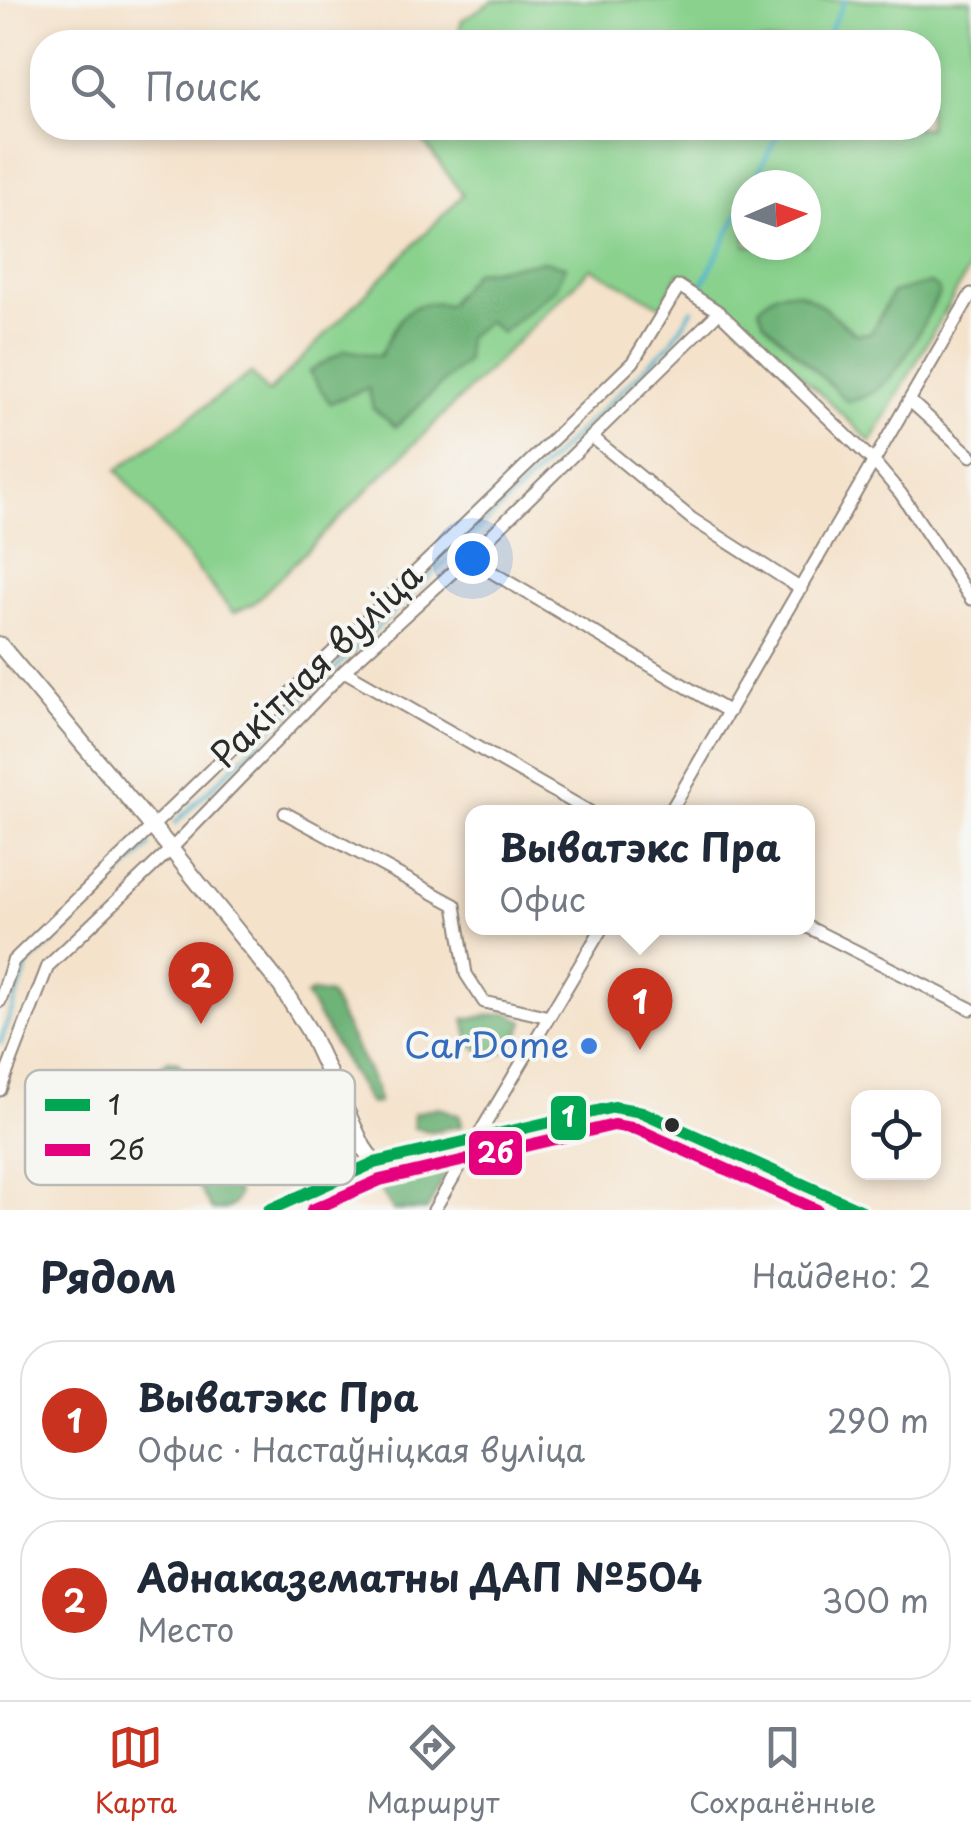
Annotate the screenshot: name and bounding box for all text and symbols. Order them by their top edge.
search box [30,30,941,140]
text: Поиск [145,57,260,114]
icon: search [65,58,120,113]
north arrow [731,170,821,260]
your location [447,533,498,584]
street label: Ракітная вуліца [197,548,434,780]
popup [465,805,815,935]
text: Выватэкс Пра [499,818,781,875]
text: Офис [499,875,586,923]
pin: 2 [168,942,234,1024]
pin: 1 [608,968,672,1050]
place label: CarDome [404,1017,569,1070]
marker: CarDome [578,1035,600,1057]
legend [25,1070,355,1185]
text: 1 [108,1082,121,1125]
map controls [851,1090,941,1180]
button: locate [851,1090,941,1180]
line badge: 1 [549,1094,588,1142]
text: 1 [561,1094,575,1137]
unlabelled marker [662,1115,682,1135]
text: 2б [108,1127,145,1170]
line badge: 2б [467,1129,524,1177]
text: 2б [477,1130,513,1173]
text: Рядом [40,1244,177,1307]
text: Найдено: 2 [752,1251,931,1299]
text: Выватэкс Пра [137,1368,419,1425]
text: 1 [67,1396,82,1444]
text: 290 m [827,1396,929,1444]
text: Офис · Настаўніцкая вуліца [137,1425,585,1473]
text: Аднаказематны ДАП №504 [137,1548,702,1605]
text: 2 [63,1576,86,1624]
text: 300 m [821,1576,929,1624]
text: Место [137,1605,234,1653]
tab: Карта [95,1720,177,1823]
tab: Маршрут [367,1720,499,1823]
tab: Сохранённые [689,1720,876,1823]

